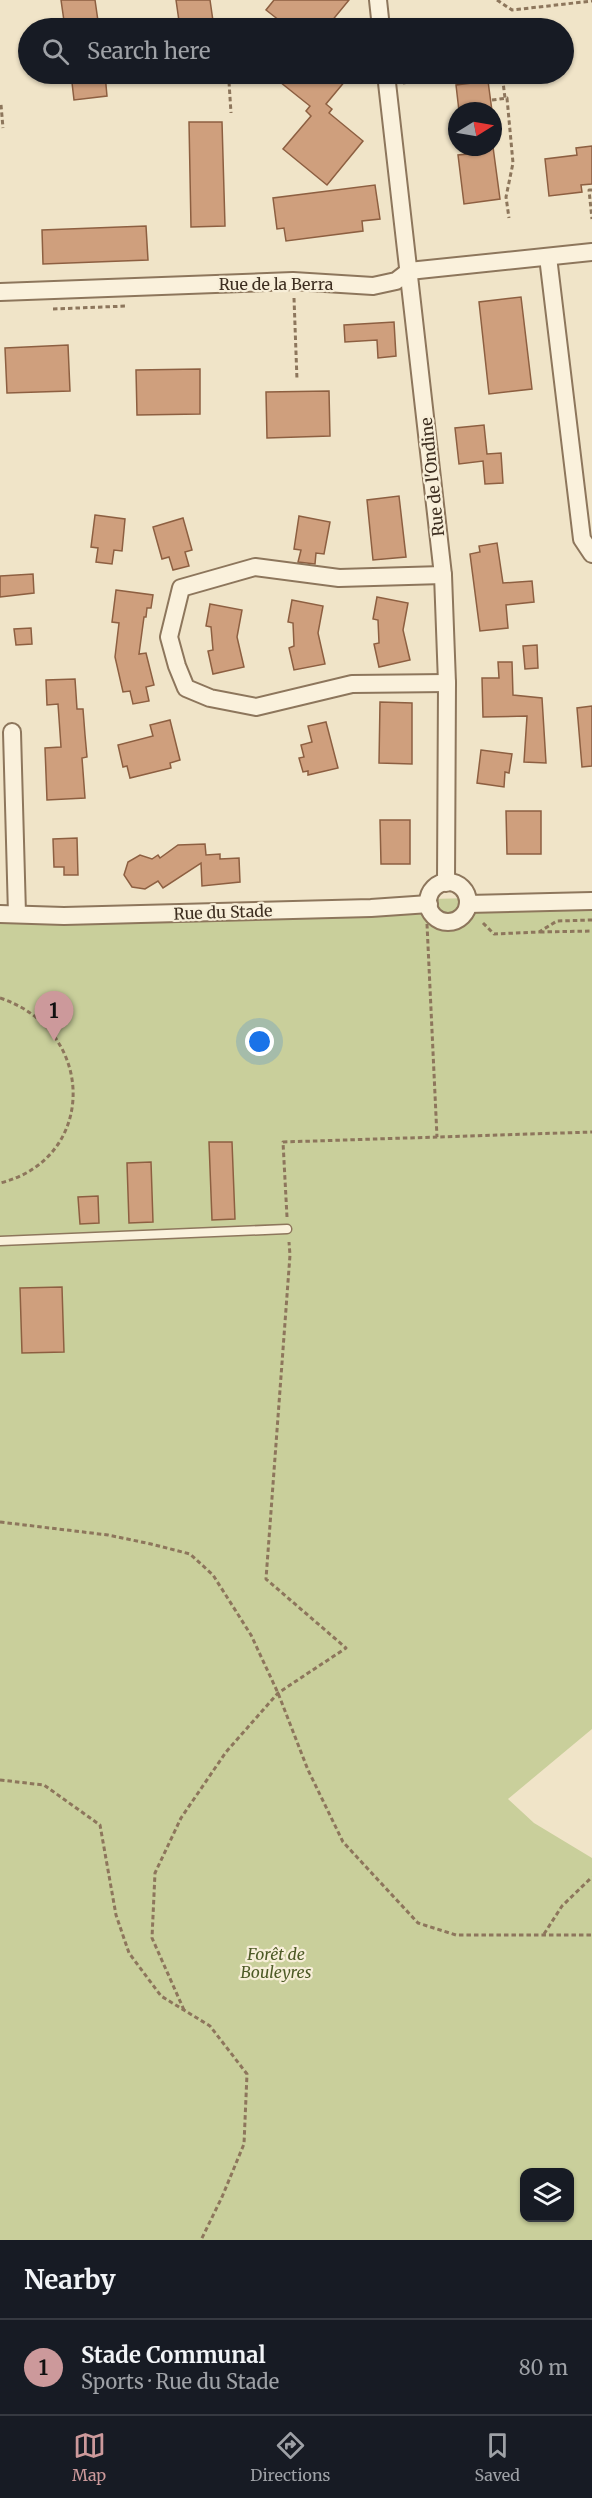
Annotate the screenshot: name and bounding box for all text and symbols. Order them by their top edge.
search box [18,18,574,84]
icon: search [39,35,72,68]
text: Search here [87,37,210,65]
north arrow [448,102,502,156]
street label: Rue de la Berra [219,274,334,294]
street label: Rue de l'Ondine [416,417,448,537]
street label: Rue du Stade [173,900,273,924]
pin: 1 [34,992,74,1041]
your location [245,1027,274,1056]
park label: Forêt de Bouleyres [241,1944,312,1982]
map controls [520,2168,574,2222]
button: layers [520,2168,574,2222]
text: Nearby [24,2263,116,2296]
text: Stade Communal [81,2341,266,2369]
text: 1 [39,2355,48,2380]
text: 80 m [519,2355,568,2380]
text: Sports · Rue du Stade [81,2369,279,2394]
tab: Map [72,2429,106,2485]
tab: Directions [250,2429,330,2485]
tab: Saved [475,2429,520,2485]

